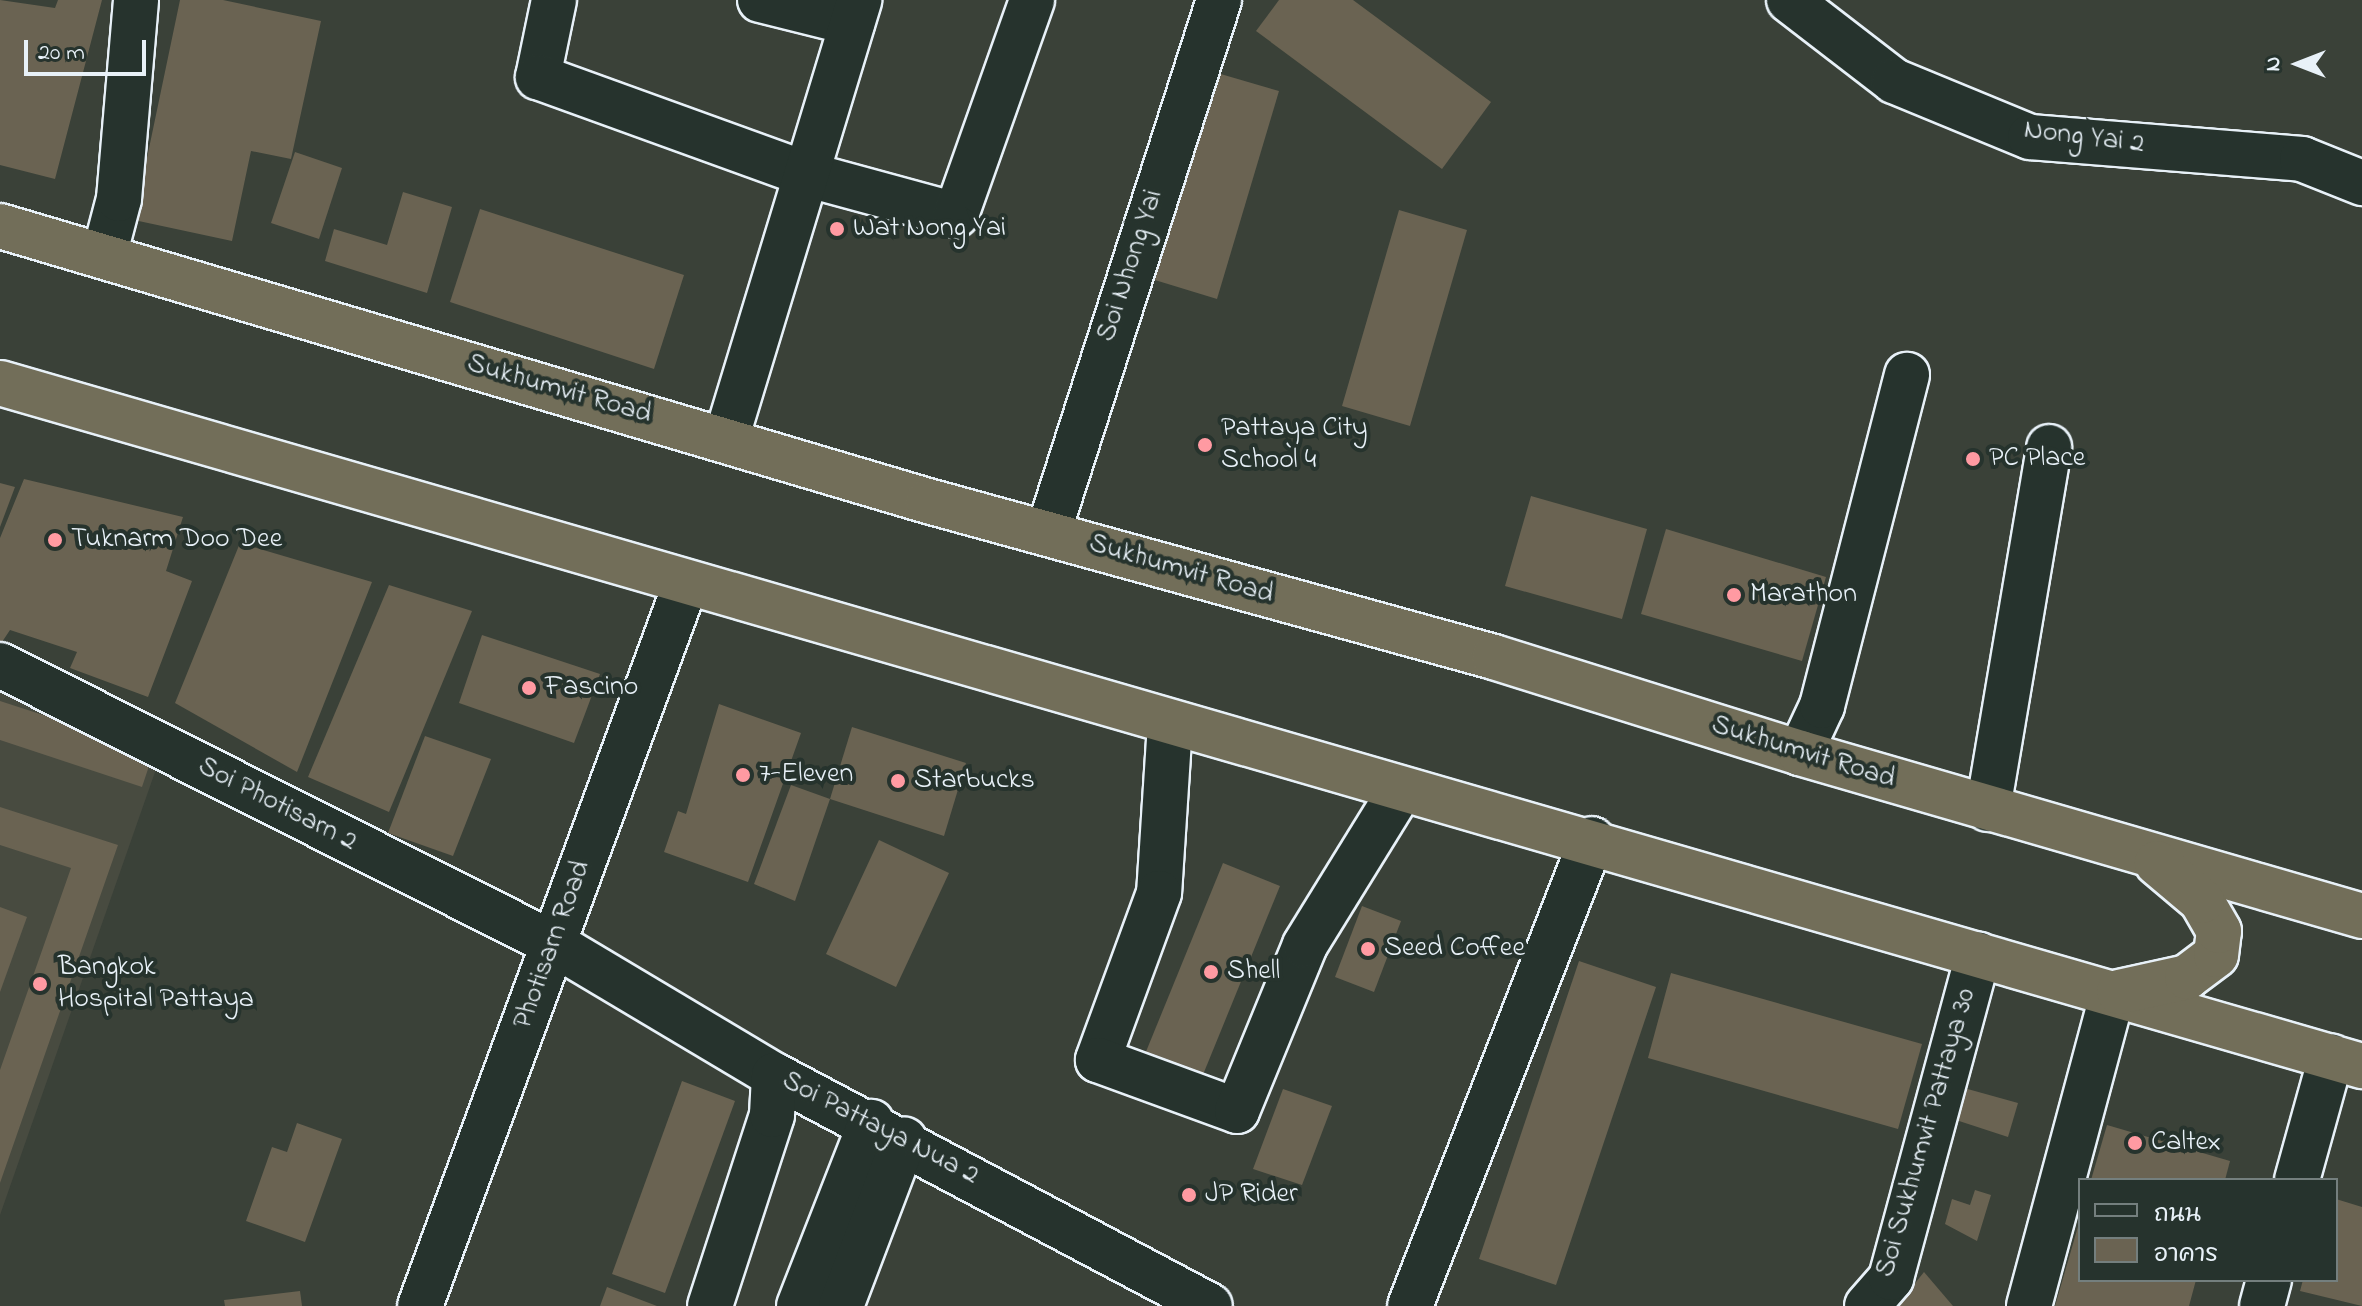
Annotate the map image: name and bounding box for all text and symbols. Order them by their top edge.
scale bar [28,24,150,74]
north arrow [2258,24,2338,104]
text: 20 m [38,36,85,71]
text: N [2258,57,2290,71]
street label: Nong Yai 2 [2022,114,2146,162]
street label: Soi Nhong Yai [1091,186,1171,346]
place label: Wat Nong Yai [853,212,1006,246]
marker: Wat Nong Yai [828,220,846,238]
street label: Sukhumvit Road [463,348,655,432]
place label: Pattaya City School 4 [1221,412,1368,478]
marker: Pattaya City School 4 [1196,436,1214,454]
place label: PC Place [1989,442,2085,476]
marker: PC Place [1964,450,1982,468]
place label: Tuknarm Doo Dee [71,523,282,557]
street label: Sukhumvit Road [1085,528,1277,612]
marker: Tuknarm Doo Dee [46,531,64,549]
place label: Marathon [1750,578,1857,612]
marker: Marathon [1725,586,1743,604]
place label: Fascino [545,671,638,705]
marker: Fascino [520,679,538,697]
street label: Sukhumvit Road [1707,709,1899,797]
street label: Soi Photisarn 2 [192,750,362,860]
place label: 7-Eleven [759,758,853,792]
place label: Starbucks [914,764,1035,798]
marker: 7-Eleven [734,766,752,784]
marker: Starbucks [889,772,907,790]
street label: Photisarn Road [507,856,599,1034]
place label: Seed Coffee [1384,932,1525,966]
marker: Seed Coffee [1359,940,1377,958]
place label: Bangkok Hospital Pattaya [58,951,254,1017]
place label: Shell [1227,955,1280,989]
marker: Shell [1202,963,1220,981]
marker: Bangkok Hospital Pattaya [29,973,51,995]
street label: Soi Sukhumvit Pattaya 30 [1870,985,1984,1281]
street label: Soi Pattaya Nua 2 [776,1065,984,1193]
place label: Caltex [2151,1126,2221,1160]
marker: Caltex [2126,1134,2144,1152]
place label: JP Rider [1205,1178,1298,1212]
legend [2078,1178,2338,1282]
marker: JP Rider [1180,1186,1198,1204]
text: ถนน [2154,1198,2201,1233]
text: อาคาร [2154,1238,2218,1273]

